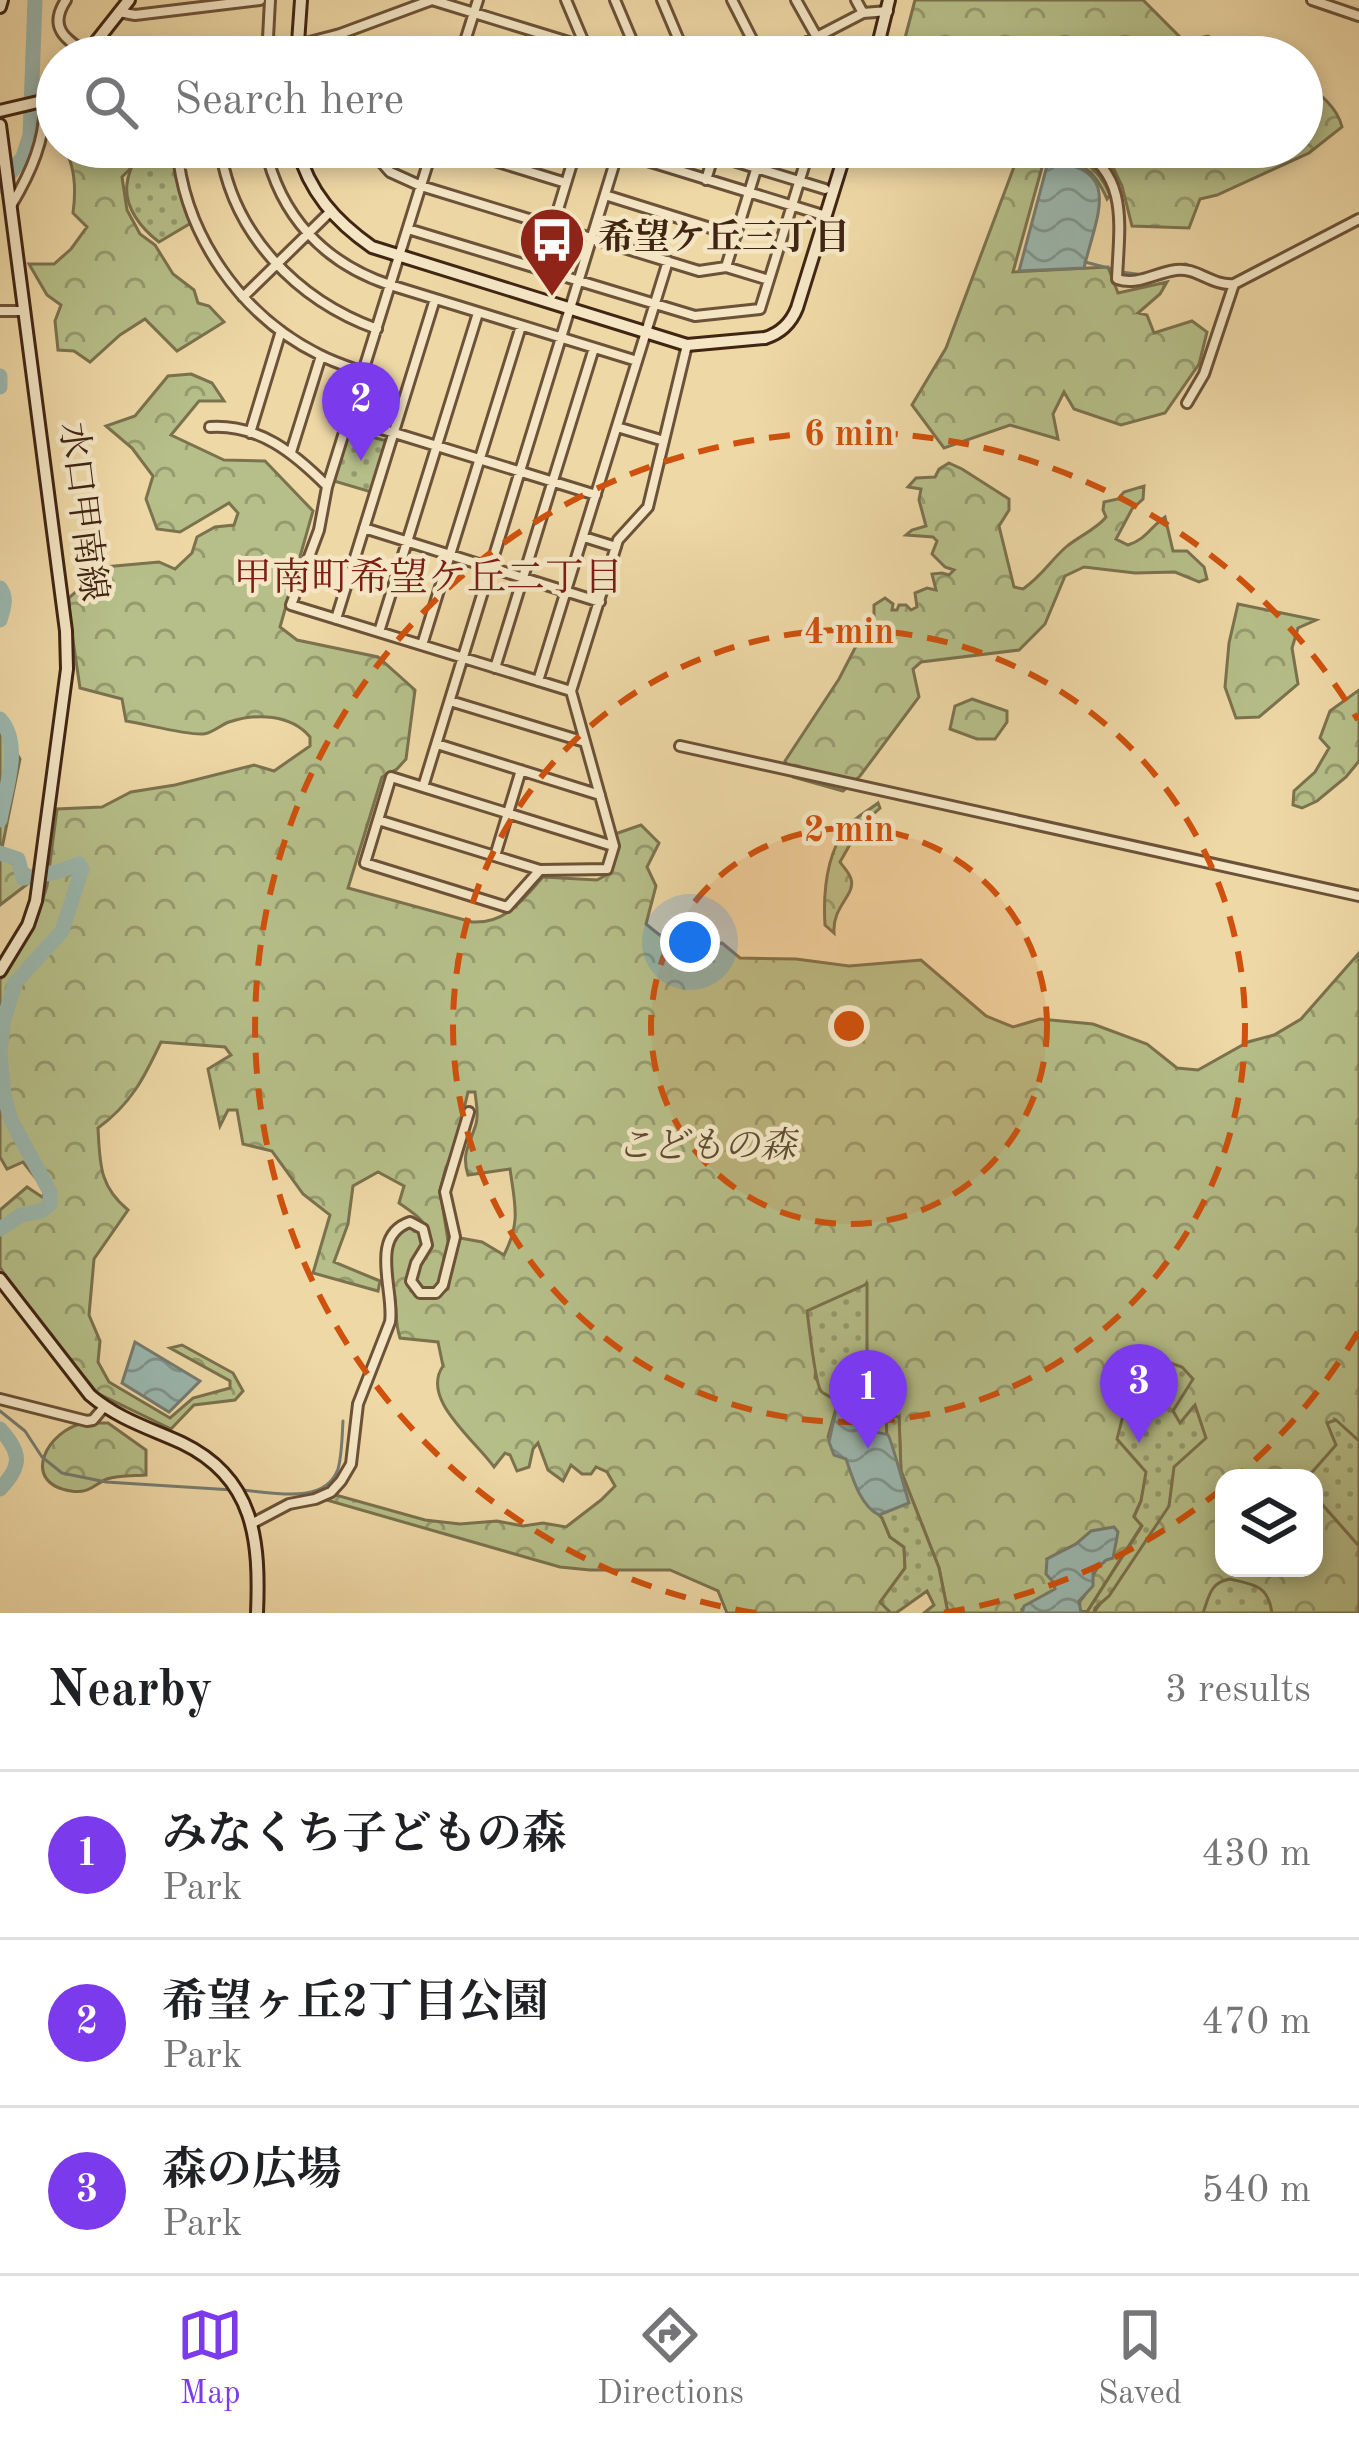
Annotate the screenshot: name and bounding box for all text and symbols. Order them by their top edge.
search box [36,36,1323,168]
icon: search [78,69,144,135]
text: Search here [174,79,404,124]
bus stop icon: 希望ケ丘三丁目 [517,205,587,299]
place label: 希望ケ丘三丁目 [598,218,850,258]
pin: 2 [322,362,400,461]
text: 6 min [804,418,894,454]
street label: 水口甲南線 [52,420,114,604]
district label: 甲南町希望ケ丘二丁目 [233,556,623,599]
text: 4 min [804,616,894,652]
text: 2 min [804,814,894,850]
your location [660,912,720,972]
centre of rings [828,1005,870,1047]
park label: こどもの森 [616,1126,800,1166]
pin: 3 [1100,1344,1178,1443]
pin: 1 [829,1350,907,1449]
map controls [1215,1469,1323,1577]
button: layers [1215,1469,1323,1577]
text: Nearby [48,1666,213,1717]
text: 3 results [1165,1671,1311,1710]
text: みなくち子どもの森 [162,1814,567,1859]
text: 1 [76,1835,98,1874]
text: 430 m [1201,1835,1311,1874]
text: Park [162,1869,242,1908]
text: 希望ヶ丘2丁目公園 [162,1982,548,2027]
text: 2 [76,2003,98,2042]
text: 470 m [1201,2003,1311,2042]
text: Park [162,2037,242,2076]
text: 森の広場 [162,2150,342,2195]
text: 3 [76,2171,98,2210]
text: 540 m [1201,2171,1311,2210]
text: Park [162,2205,242,2244]
tab: Map [177,2302,243,2415]
tab: Directions [597,2302,744,2415]
tab: Saved [1098,2302,1182,2415]

